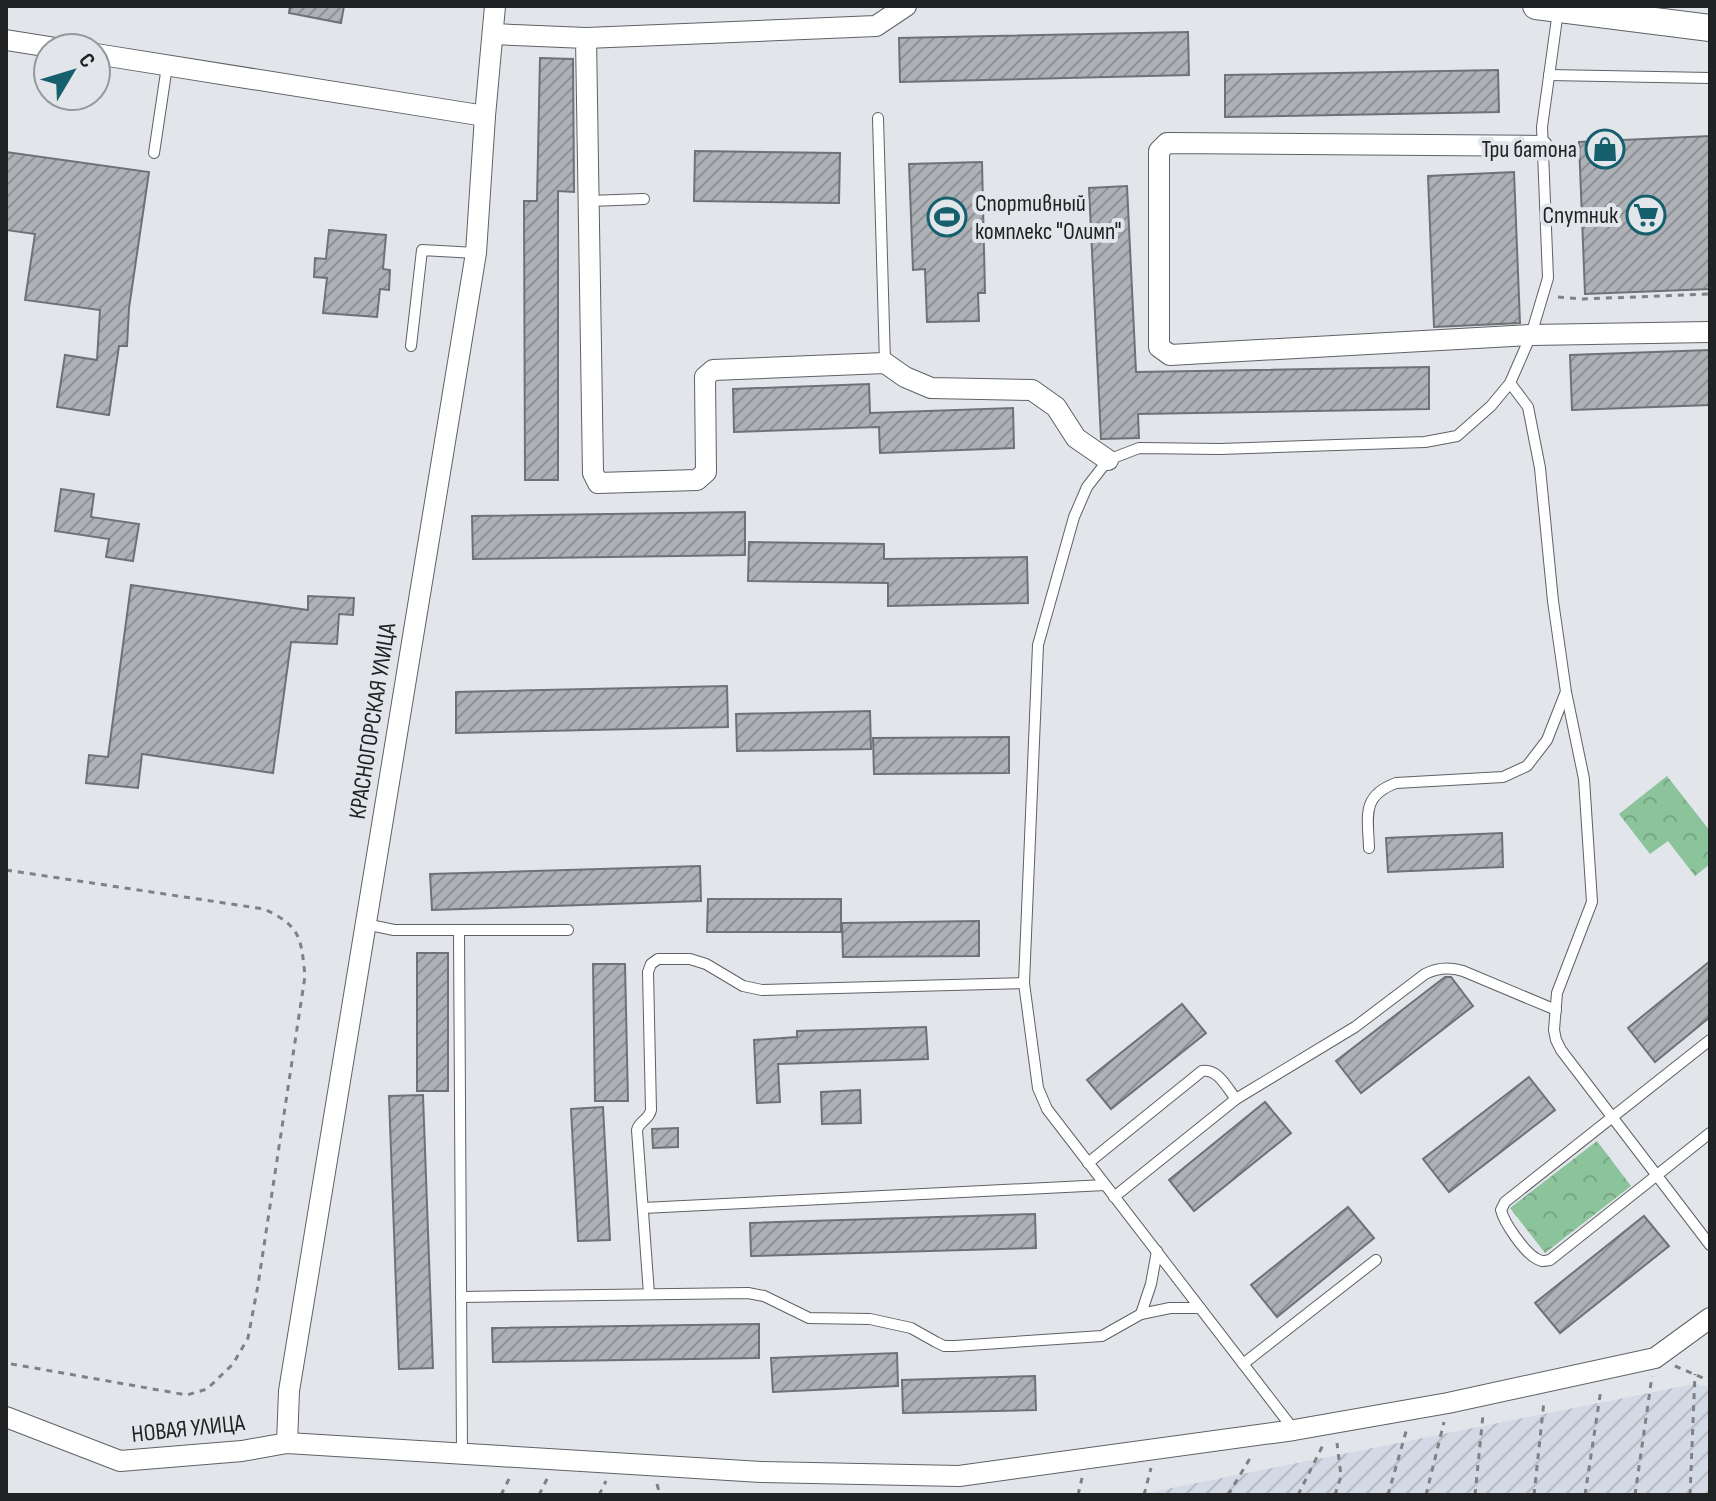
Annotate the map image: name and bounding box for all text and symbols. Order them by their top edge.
north arrow [32,32,112,112]
text: С [72,48,101,73]
shop icon: Три батона [1584,128,1626,170]
place label: Три батона [1481,135,1577,164]
place label: Спортивный комплекс "Олимп" [975,189,1121,246]
supermarket icon: Спутник [1625,194,1667,236]
sports icon: Спортивный комплекс "Олимп" [926,196,968,238]
place label: Спутник [1542,201,1619,230]
street label: КРАСНОГОРСКАЯ УЛИЦА [343,620,402,821]
street label: НОВАЯ УЛИЦА [130,1408,247,1449]

